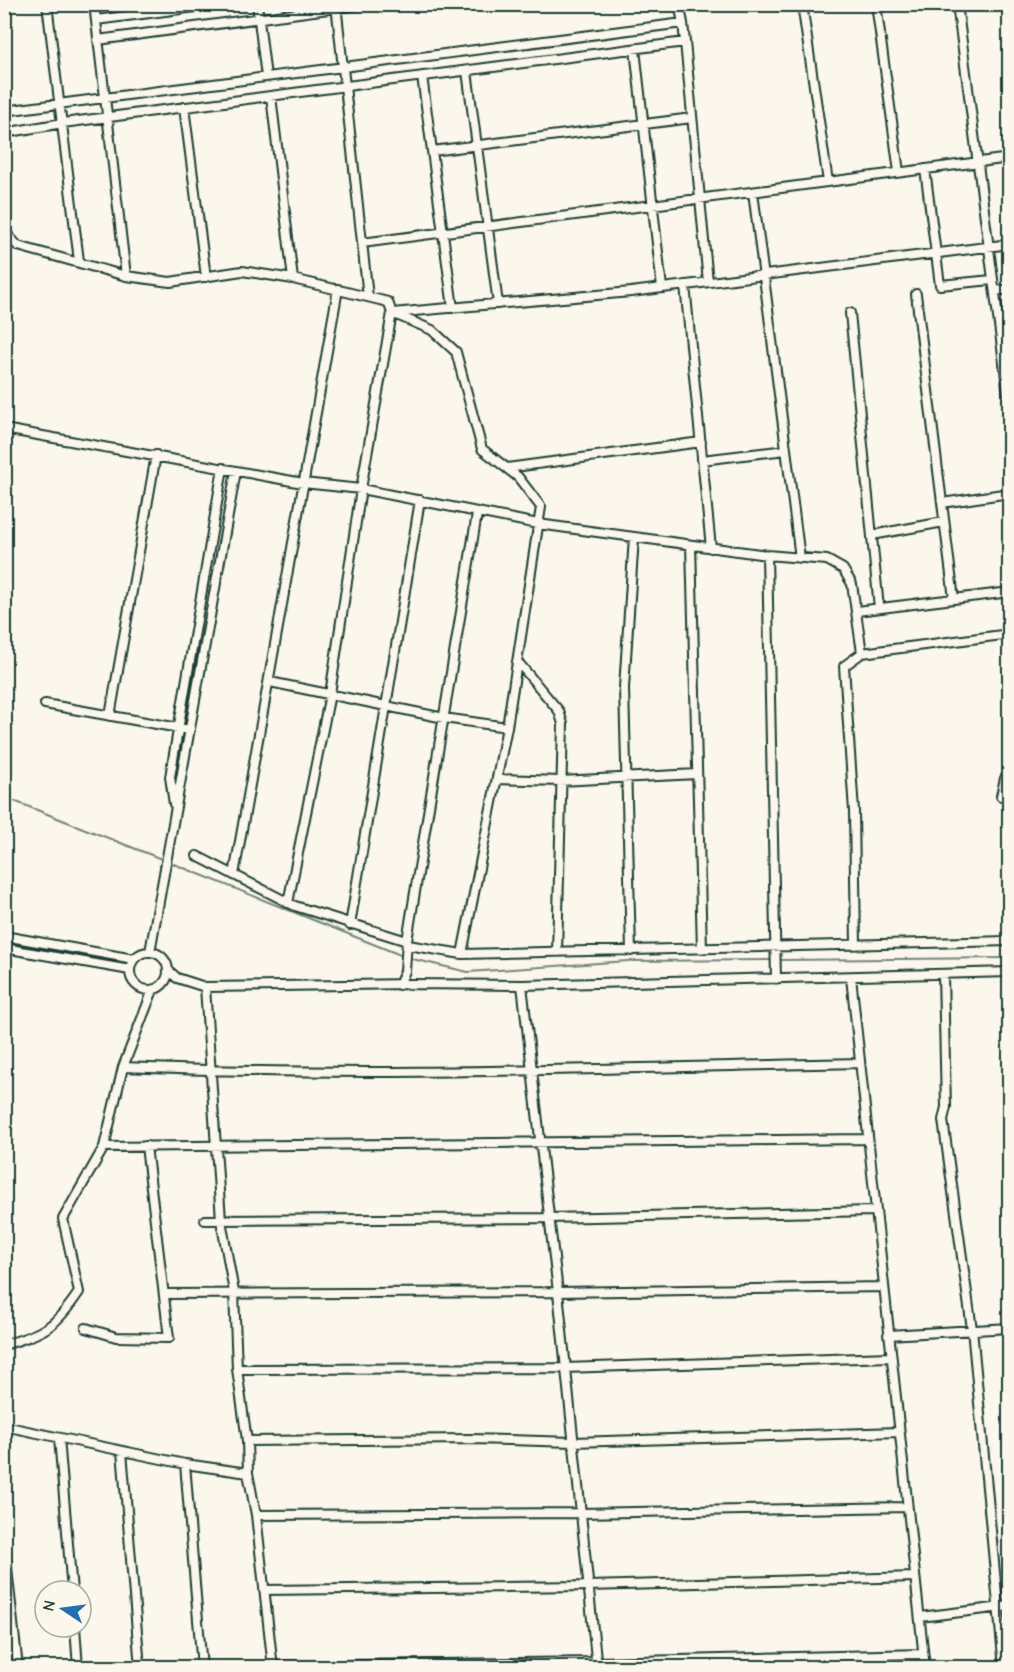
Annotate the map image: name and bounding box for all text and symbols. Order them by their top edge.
north arrow [33,1579,93,1639]
text: N [39,1599,59,1613]

